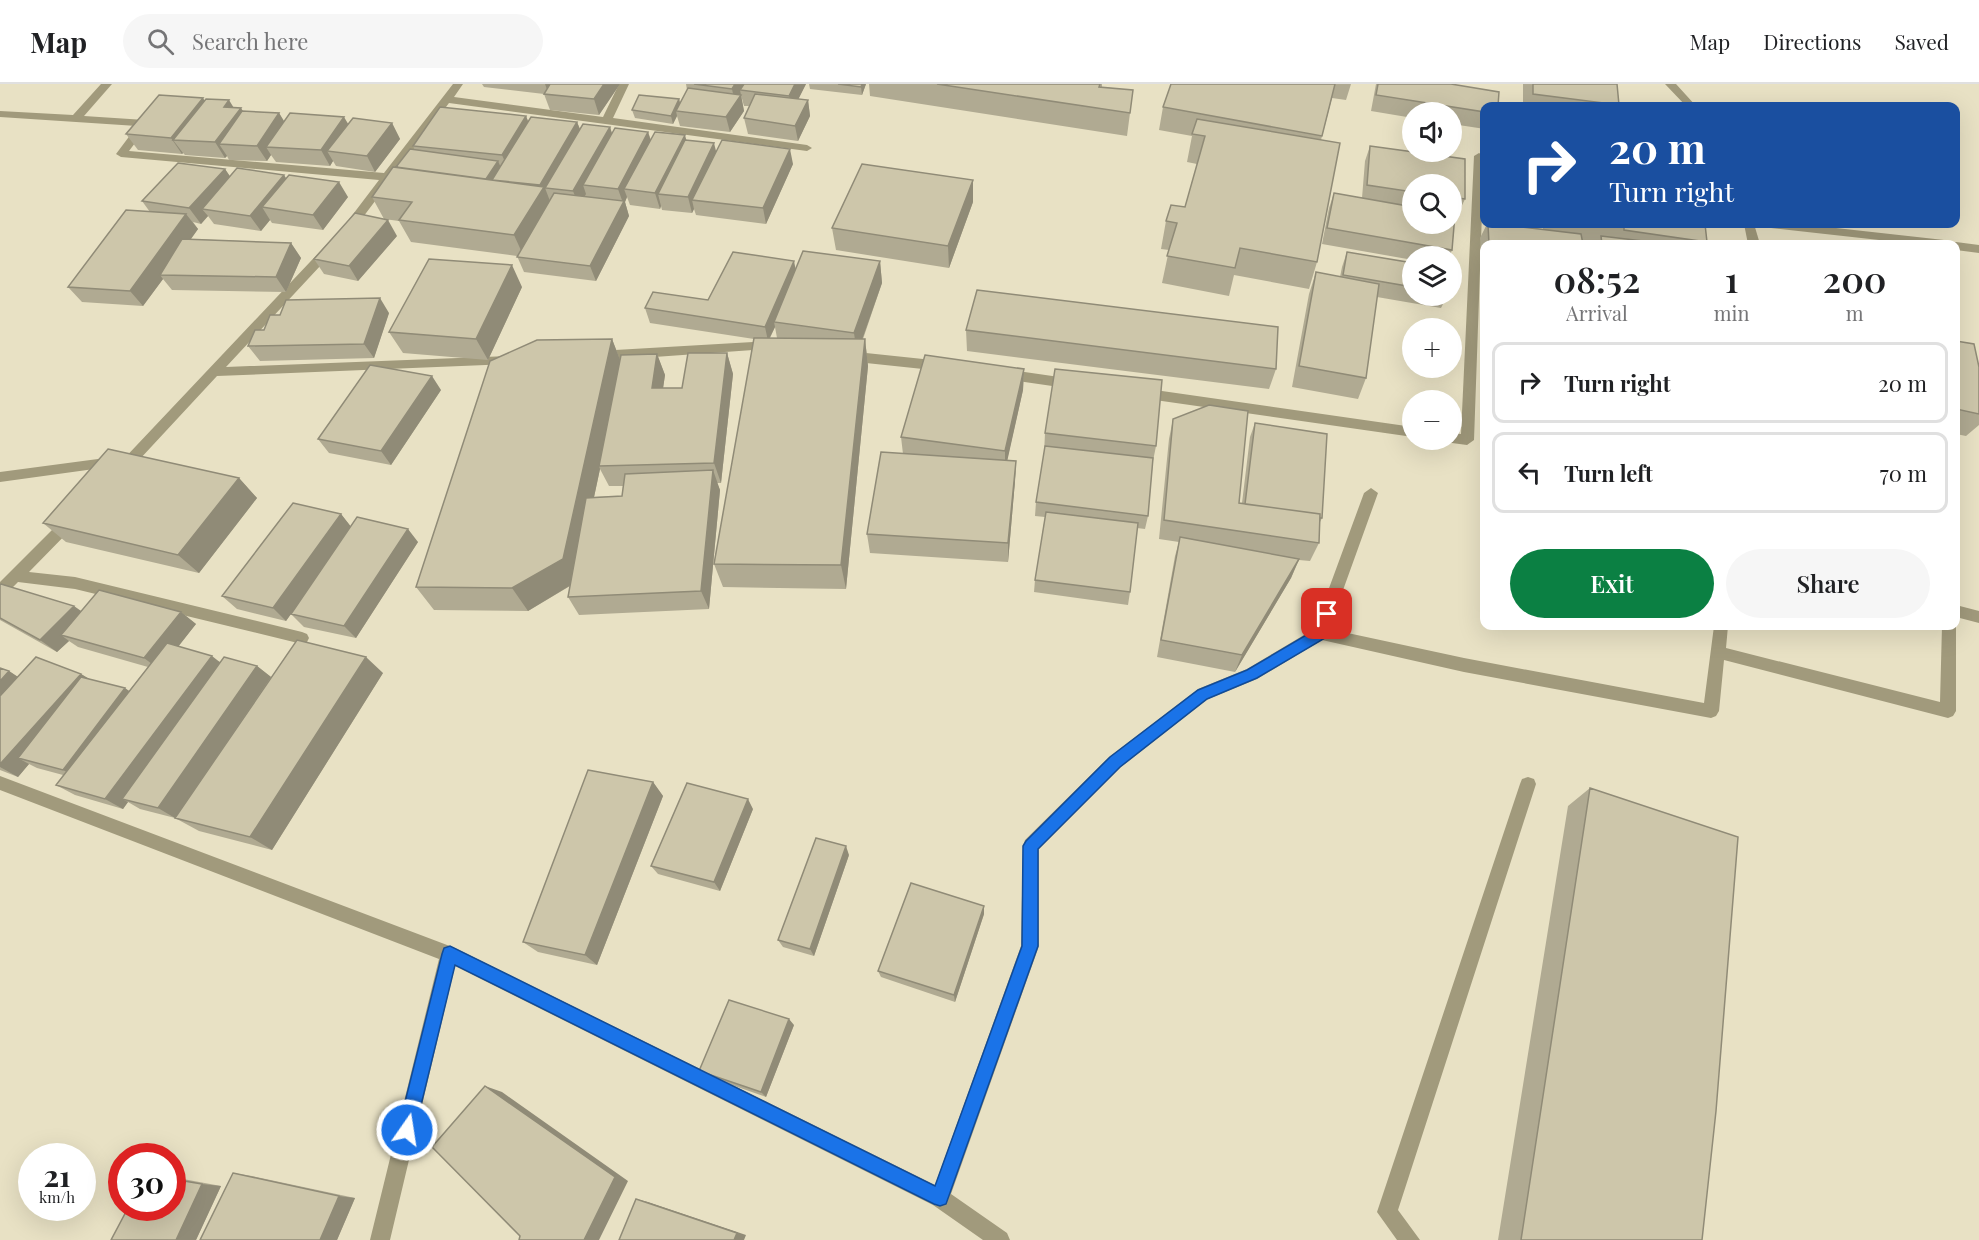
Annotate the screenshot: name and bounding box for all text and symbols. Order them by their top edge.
search box [123,14,543,68]
text: Map [30,23,87,60]
icon: search [144,25,177,58]
text: Search here [192,26,308,56]
text: Map [1689,27,1730,55]
text: Directions [1763,27,1861,55]
text: Saved [1894,27,1949,55]
map controls [1402,102,1462,450]
button: sound [1402,102,1462,162]
text: 20 m [1609,119,1706,175]
icon: right [1510,126,1588,204]
text: Turn right [1609,173,1734,209]
button: search [1402,174,1462,234]
button: layers [1402,246,1462,306]
text: 08:52 [1553,254,1640,302]
text: 1 [1725,254,1738,302]
text: 200 [1823,254,1887,302]
text: Arrival [1566,299,1628,326]
text: min [1714,299,1749,326]
text: m [1846,299,1864,326]
button: + [1402,318,1462,378]
icon: right [1513,366,1546,399]
text: Turn right [1564,368,1670,398]
text: 20 m [1878,368,1927,398]
button: − [1402,390,1462,450]
icon: left [1513,456,1546,489]
text: Turn left [1564,458,1653,488]
text: 70 m [1880,458,1927,488]
button: Exit [1510,549,1714,618]
button: Share [1726,549,1930,618]
pin [1301,588,1352,639]
icon: arrive [1310,597,1343,630]
position arrow [375,1098,439,1162]
speed limit sign: 30 [108,1143,186,1221]
text: 21 [43,1155,71,1195]
text: km/h [39,1187,75,1207]

